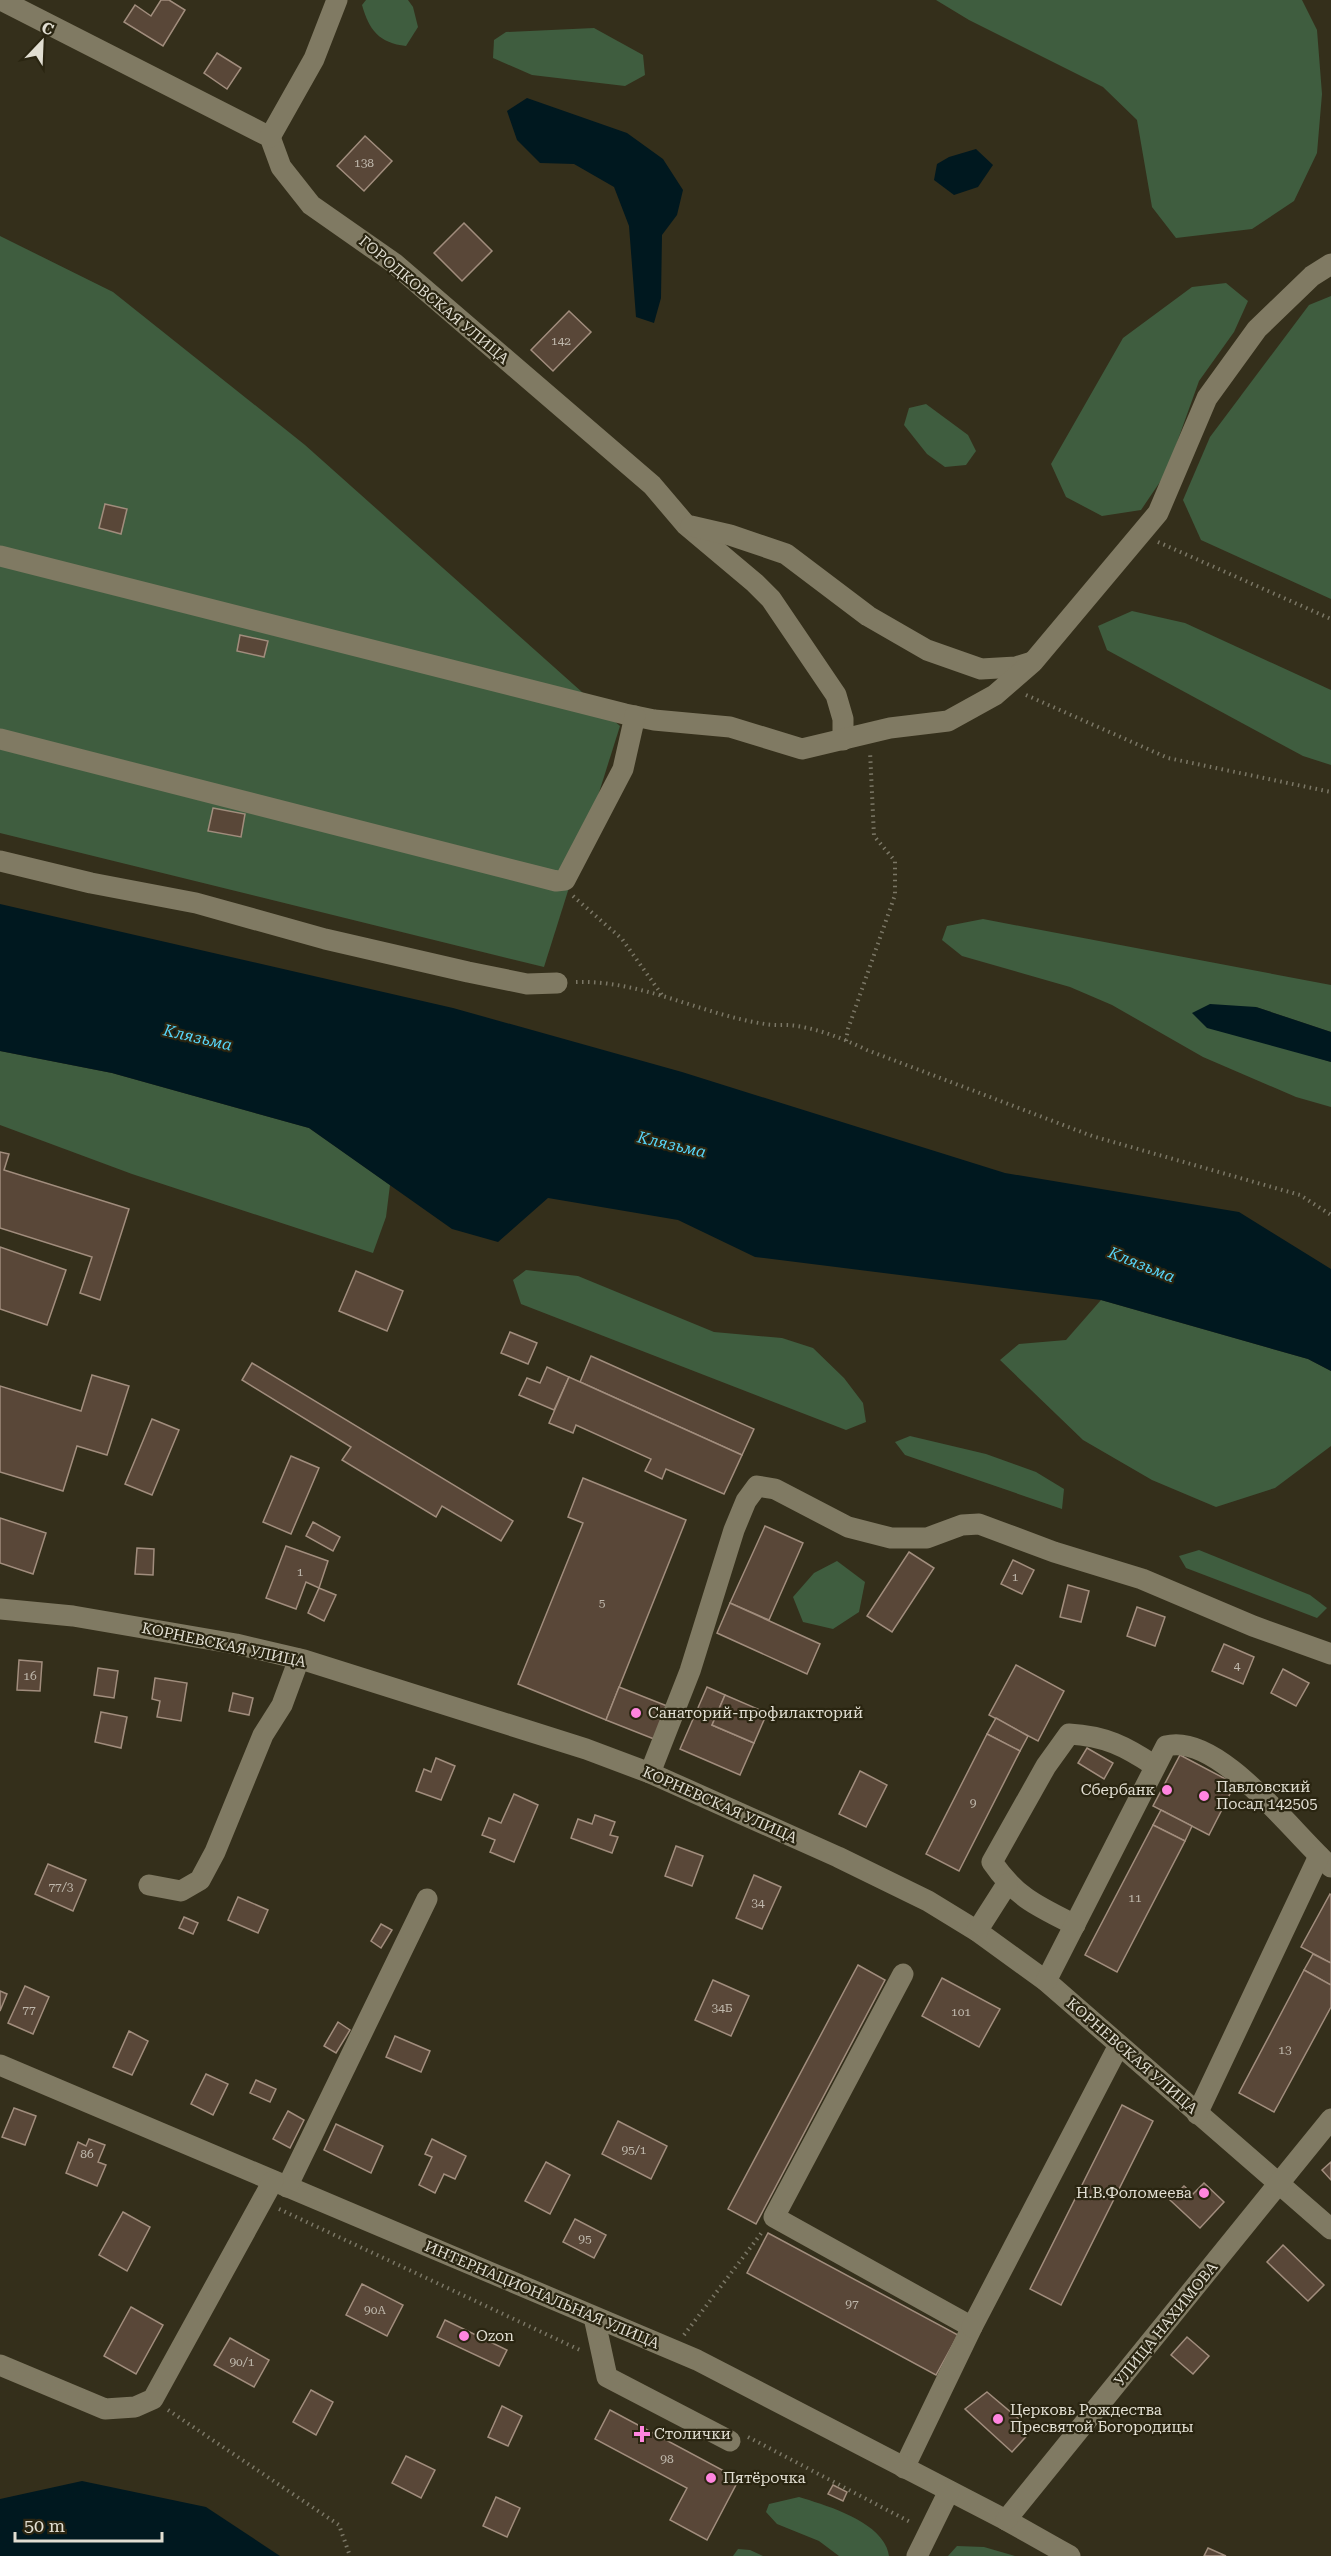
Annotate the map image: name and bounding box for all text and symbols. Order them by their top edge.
north arrow [12,12,72,72]
text: С [39,18,57,40]
house number: 138 [354,156,374,170]
street label: ГОРОДКОВСКАЯ УЛИЦА [356,232,513,368]
house number: 142 [551,334,571,348]
water label: Клязьма [161,1020,234,1055]
water label: Клязьма [635,1127,708,1162]
water label: Клязьма [1105,1242,1178,1286]
house number: 1 [297,1565,304,1579]
house number: 1 [1012,1570,1019,1584]
house number: 5 [599,1596,606,1610]
street label: КОРНЕВСКАЯ УЛИЦА [140,1619,308,1671]
house number: 4 [1234,1659,1241,1673]
house number: 16 [23,1669,37,1683]
place label: Санаторий-профилакторий [648,1704,863,1722]
marker: Санаторий-профилакторий [629,1706,643,1720]
street label: КОРНЕВСКАЯ УЛИЦА [640,1763,801,1847]
place label: Павловский Посад 142505 [1216,1778,1318,1813]
place label: Сбербанк [1081,1781,1155,1799]
marker: Сбербанк [1160,1783,1174,1797]
marker: Павловский Посад 142505 [1197,1789,1211,1803]
house number: 9 [970,1796,977,1810]
house number: 77/3 [48,1880,74,1894]
house number: 11 [1128,1891,1142,1905]
house number: 34 [751,1896,765,1910]
street label: КОРНЕВСКАЯ УЛИЦА [1063,1994,1201,2118]
house number: 34Б [711,2001,733,2015]
house number: 77 [22,2003,36,2017]
house number: 101 [951,2005,971,2019]
house number: 13 [1278,2043,1292,2057]
house number: 95/1 [621,2143,647,2157]
house number: 86 [80,2147,94,2161]
place label: Н.В.Фоломеева [1076,2184,1192,2202]
marker: Н.В.Фоломеева [1197,2186,1211,2200]
house number: 95 [578,2232,592,2246]
street label: ИНТЕРНАЦИОНАЛЬНАЯ УЛИЦА [422,2237,663,2353]
street label: УЛИЦА НАХИМОВА [1110,2258,1222,2390]
house number: 97 [845,2297,859,2311]
house number: 90А [364,2303,387,2317]
place label: Ozon [476,2327,514,2345]
marker: Ozon [457,2329,471,2343]
house number: 90/1 [229,2355,255,2369]
place label: Церковь Рождества Пресвятой Богородицы [1010,2401,1193,2436]
marker: Церковь Рождества Пресвятой Богородицы [991,2412,1005,2426]
place label: Столички [654,2425,731,2443]
marker: Столички [635,2427,649,2441]
house number: 98 [660,2452,674,2466]
place label: Пятёрочка [723,2469,806,2487]
marker: Пятёрочка [704,2471,718,2485]
scale bar [15,2505,162,2543]
text: 50 m [24,2515,65,2536]

